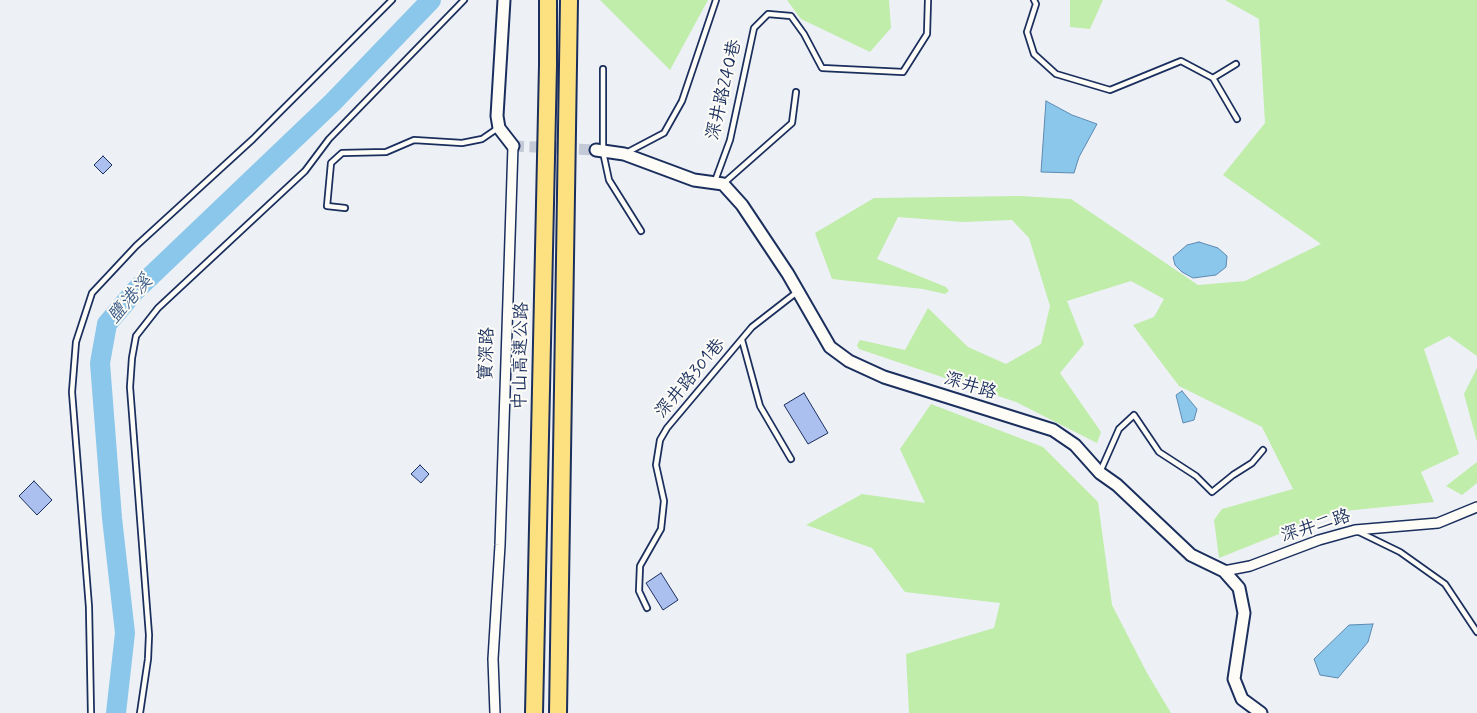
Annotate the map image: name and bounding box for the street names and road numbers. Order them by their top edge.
street label: 深井路240巷 [703,38,747,142]
street label: 中山高速公路 [510,302,534,410]
street label: 寶深路 [476,327,500,381]
street label: 深井路301巷 [651,335,731,423]
street label: 深井路 [941,369,999,405]
street label: 深井二路 [1278,506,1354,548]

